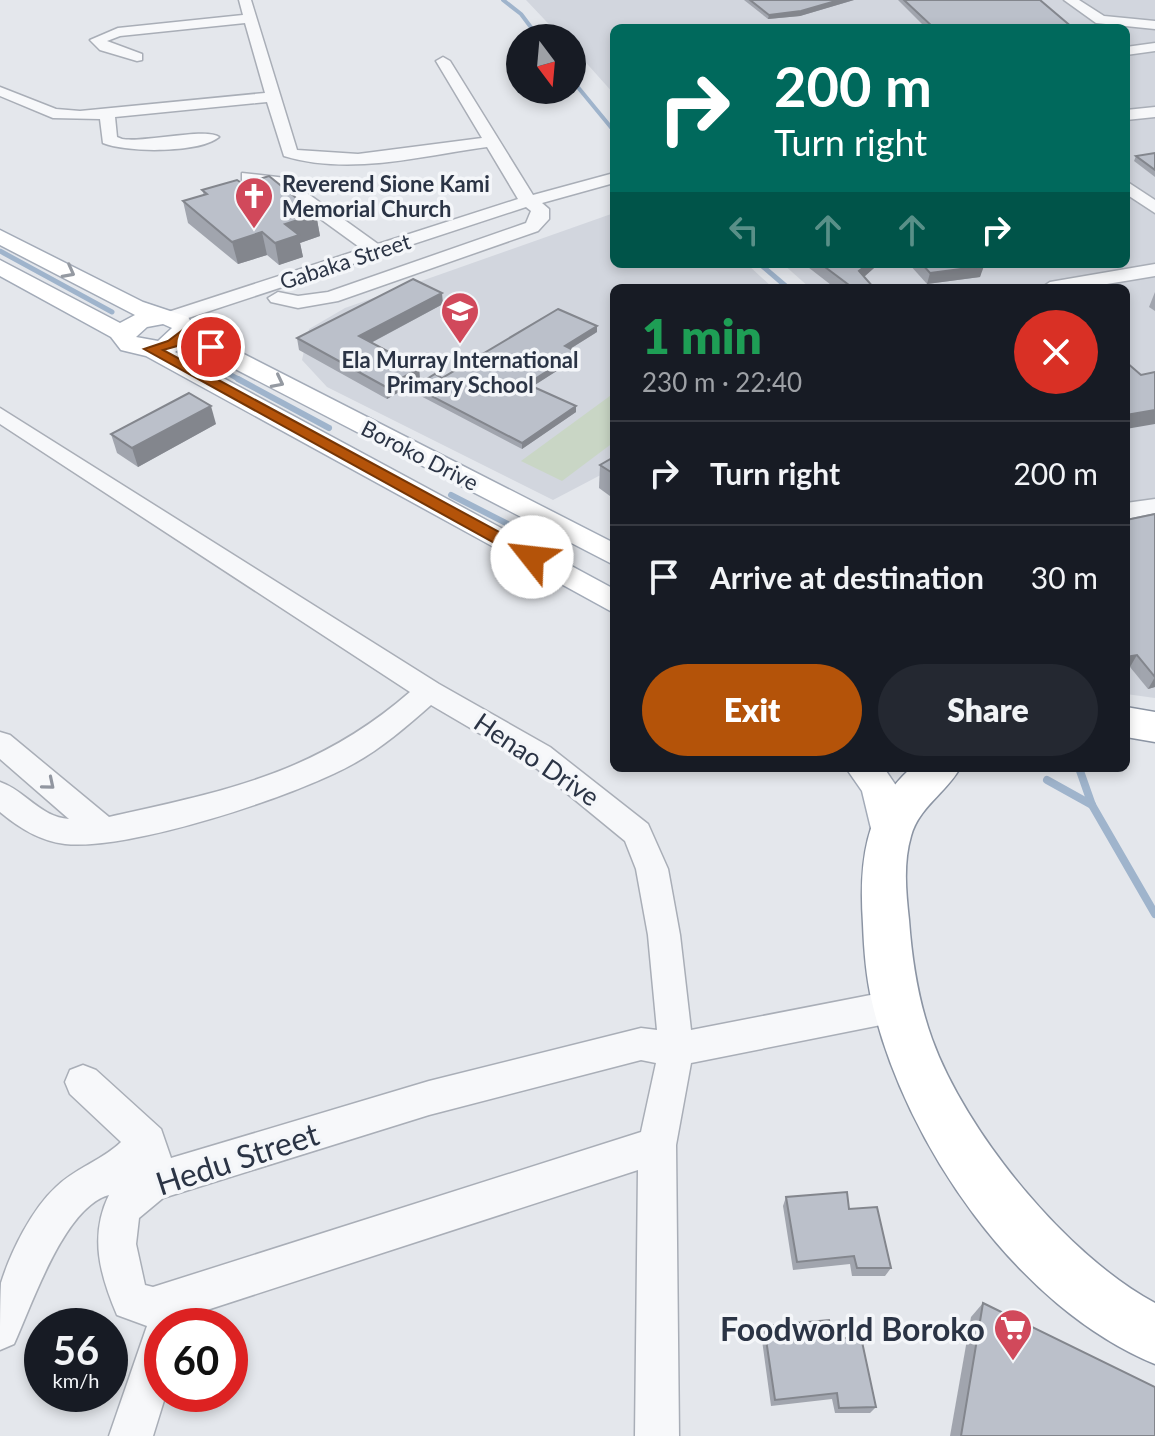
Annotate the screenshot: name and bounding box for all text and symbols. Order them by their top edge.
north arrow [506,24,586,104]
map controls [506,24,586,104]
text: 200 m [774,52,932,119]
icon: right [642,56,746,160]
text: Turn right [774,120,927,164]
place label: Reverend Sione Kami Memorial Church [282,170,490,222]
church icon: Reverend Sione Kami Memorial Church [233,175,275,230]
icon: left [722,208,766,252]
icon: ahead [806,208,850,252]
icon: ahead [890,208,934,252]
icon: right [974,208,1018,252]
street label: Gabaka Street [276,227,414,295]
one-way arrow [61,263,75,278]
school or university icon: Ela Murray International Primary School [439,290,481,345]
text: 1 min [642,307,762,364]
button: close [1014,310,1098,394]
pin [177,313,245,381]
icon: arrive [189,325,233,369]
place label: Ela Murray International Primary School [341,346,579,398]
text: 230 m · 22:40 [642,366,802,398]
one-way arrow [269,372,284,387]
street label: Boroko Drive [357,414,483,496]
icon: right [642,451,686,495]
text: Turn right [710,455,840,491]
text: 200 m [1013,455,1098,491]
position arrow [490,515,574,599]
icon: arrive [642,555,686,599]
text: Arrive at destination [710,559,984,595]
text: 30 m [1031,559,1098,595]
button: Exit [642,664,862,756]
button: Share [878,664,1098,756]
street label: Henao Drive [468,705,606,813]
one-way arrow [39,774,54,789]
street label: Hedu Street [151,1113,324,1203]
supermarket icon: Foodworld Boroko [992,1307,1034,1362]
speed limit sign: 60 [144,1308,248,1412]
place label: Foodworld Boroko [720,1309,985,1348]
text: 56 [53,1326,99,1374]
text: km/h [53,1368,99,1392]

